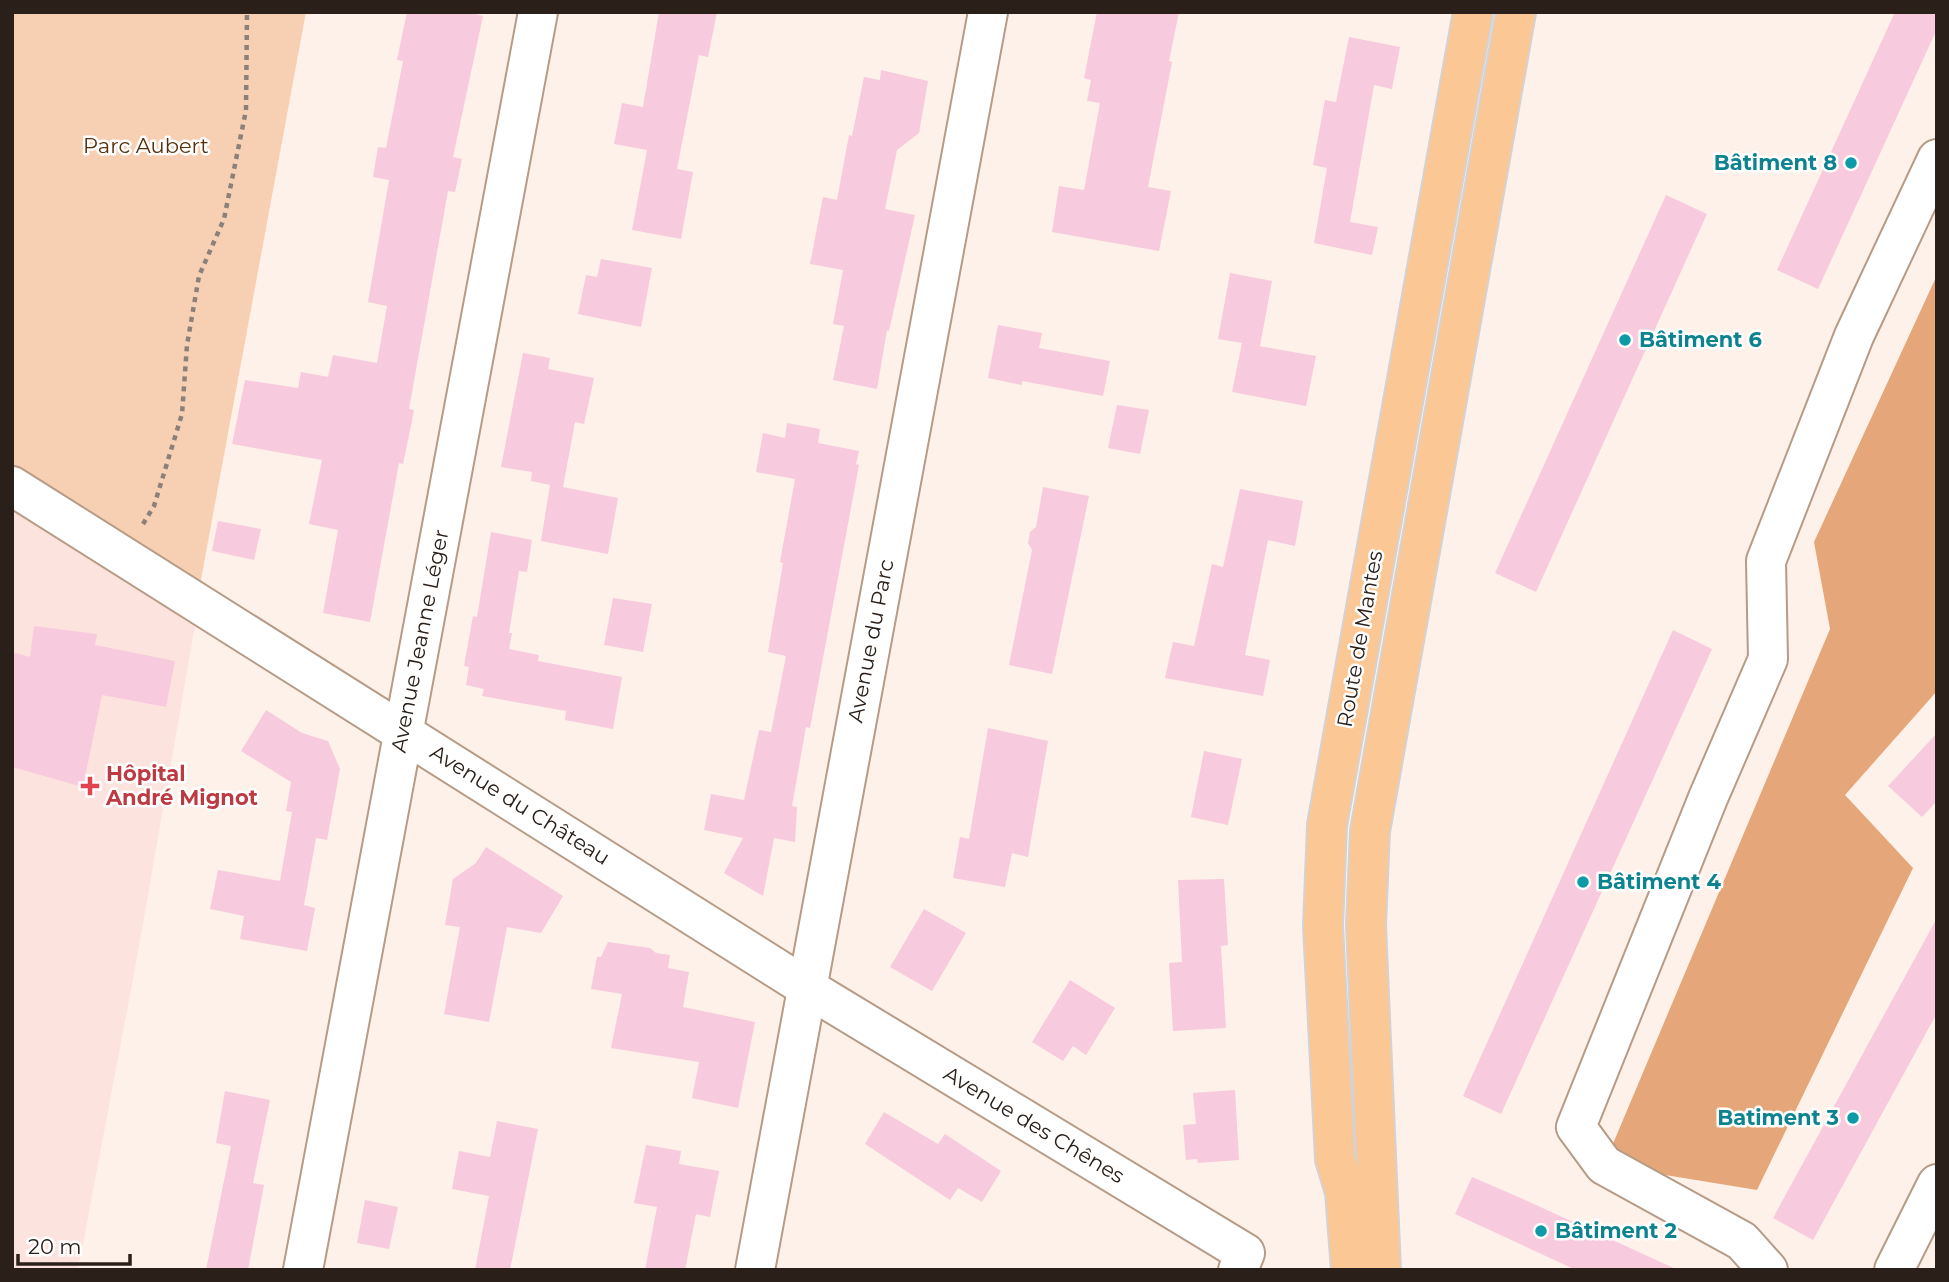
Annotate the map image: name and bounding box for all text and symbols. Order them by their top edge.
park label: Parc Aubert [83,133,209,158]
place label: Bâtiment 8 [1714,150,1837,175]
marker: Bâtiment 8 [1843,155,1859,171]
place label: Bâtiment 6 [1639,327,1762,352]
marker: Bâtiment 6 [1617,332,1633,348]
street label: Avenue Jeanne Léger [386,527,453,755]
street label: Route de Mantes [1332,549,1387,729]
street label: Avenue du Parc [842,557,899,725]
street label: Avenue du Château [426,739,615,870]
place label: Hôpital André Mignot [105,761,258,810]
marker: Hôpital André Mignot [80,776,100,796]
place label: Bâtiment 4 [1597,869,1721,894]
marker: Bâtiment 4 [1575,874,1591,890]
street label: Avenue des Chênes [939,1061,1129,1188]
place label: Batiment 3 [1717,1105,1839,1130]
marker: Batiment 3 [1845,1110,1861,1126]
place label: Bâtiment 2 [1555,1218,1677,1243]
scale bar [18,1222,130,1266]
marker: Bâtiment 2 [1533,1223,1549,1239]
text: 20 m [28,1234,82,1259]

